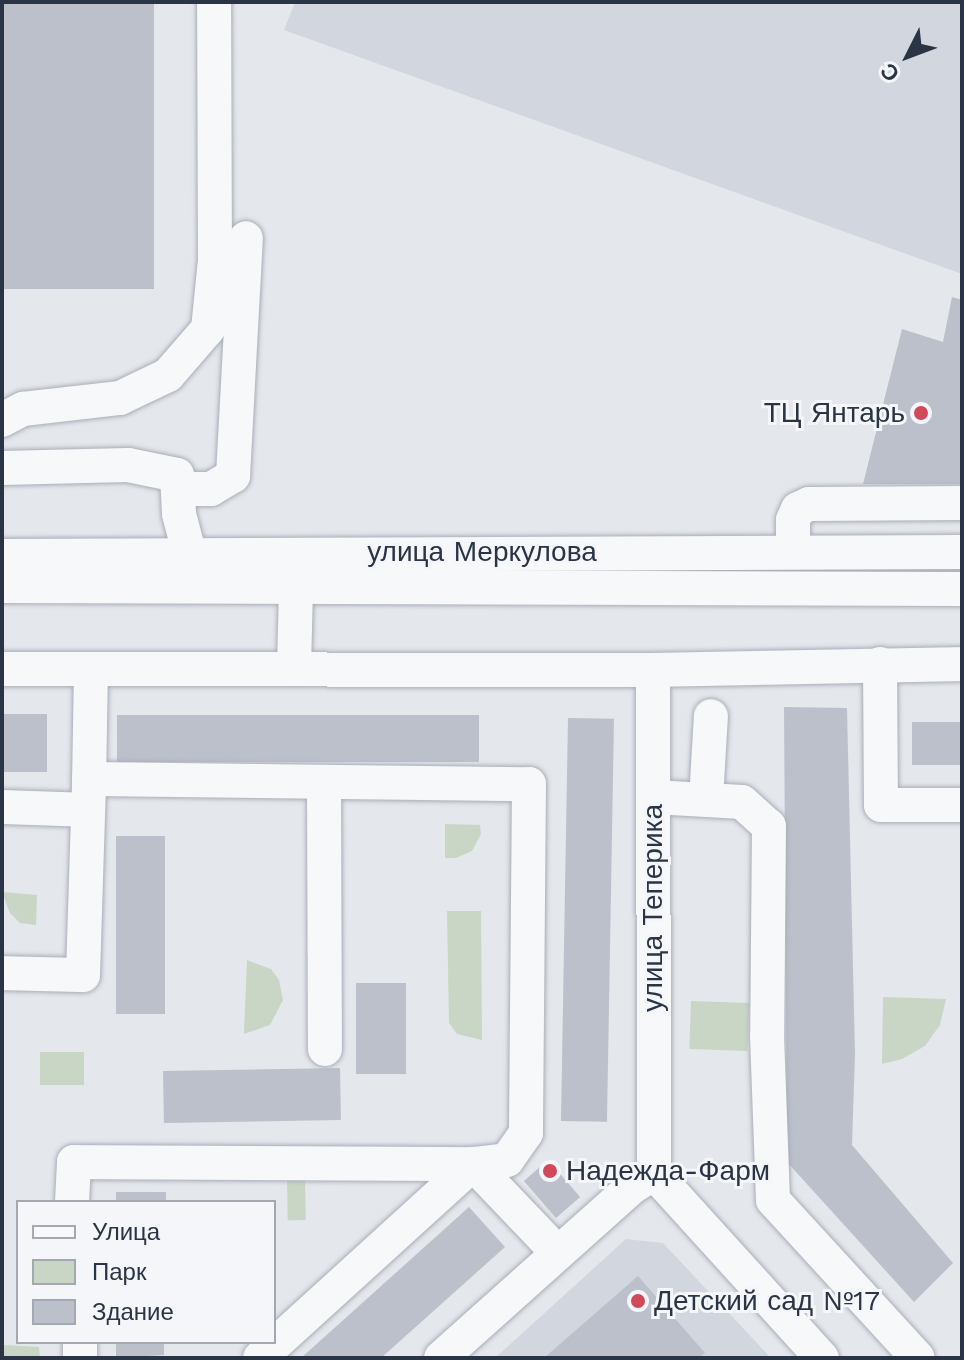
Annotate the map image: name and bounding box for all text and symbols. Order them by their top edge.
north arrow [868,16,948,96]
text: С [875,58,904,87]
place label: ТЦ Янтарь [764,396,905,430]
marker: ТЦ Янтарь [912,404,930,422]
street label: улица Меркулова [367,535,597,569]
street label: улица Теперика [636,804,670,1012]
place label: Надежда-Фарм [566,1154,770,1188]
marker: Надежда-Фарм [541,1162,559,1180]
legend [16,1200,276,1344]
text: Улица [92,1218,160,1246]
text: Парк [92,1258,146,1286]
place label: Детский сад №17 [654,1284,880,1318]
marker: Детский сад №17 [629,1292,647,1310]
text: Здание [92,1298,174,1326]

